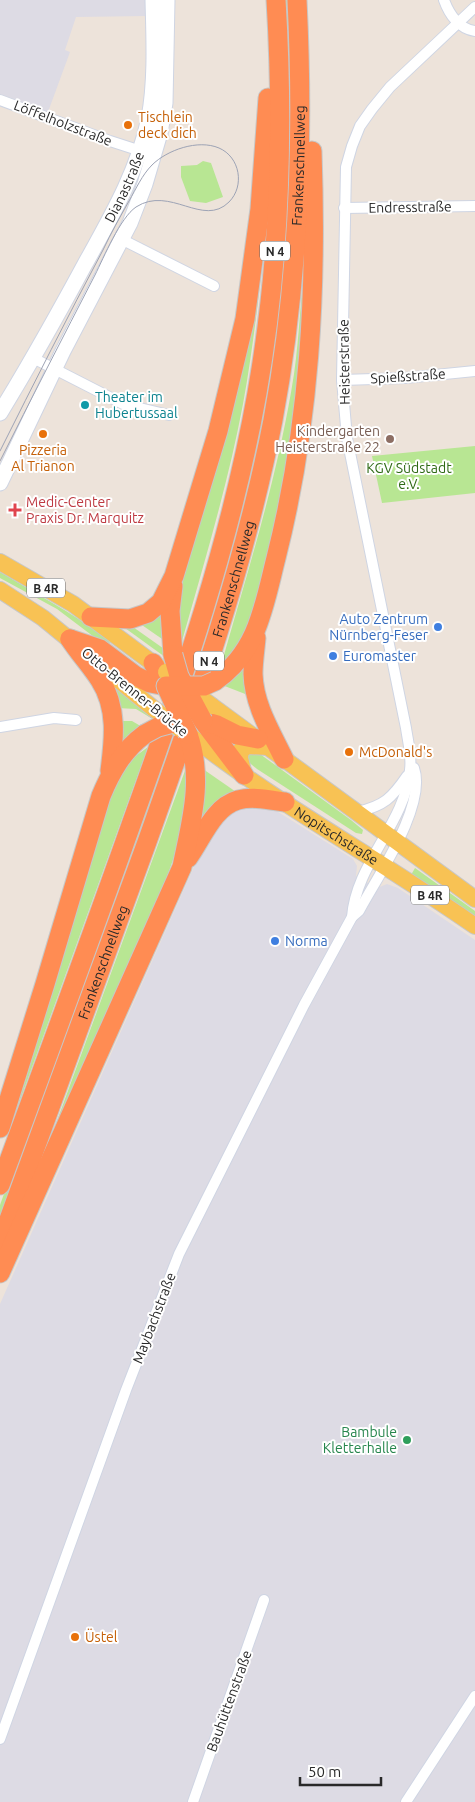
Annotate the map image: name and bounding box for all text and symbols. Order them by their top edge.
street label: Löffelholzstraße [12,97,114,149]
street label: Frankenschnellweg [289,105,308,226]
place label: Tischlein deck dich [138,109,197,141]
marker: Tischlein deck dich [122,119,134,131]
street label: Dianastraße [101,150,147,225]
street label: Endresstraße [368,198,452,216]
road number: N 4 [260,242,290,260]
street label: Heisterstraße [335,319,353,405]
street label: Spießstraße [370,365,446,387]
place label: Theater im Hubertussaal [95,389,178,421]
marker: Theater im Hubertussaal [79,399,91,411]
place label: Kindergarten Heisterstraße 22 [275,423,380,455]
marker: Pizzeria Al Trianon [37,428,49,440]
marker: Kindergarten Heisterstraße 22 [384,433,396,445]
place label: Pizzeria Al Trianon [11,442,75,474]
park label: KGV Südstadt e.V. [366,460,452,492]
place label: Medic-Center Praxis Dr. Marquitz [26,494,144,526]
marker: Medic-Center Praxis Dr. Marquitz [8,503,22,517]
street label: Frankenschnellweg [209,519,258,639]
road number: B 4R [27,578,65,598]
place label: Auto Zentrum Nürnberg-Feser [329,611,429,643]
marker: Auto Zentrum Nürnberg-Feser [432,621,444,633]
street label: Otto-Brenner-Brücke [79,644,191,740]
place label: Euromaster [343,648,417,664]
marker: Euromaster [327,650,339,662]
road number: N 4 [194,651,224,670]
place label: McDonald's [359,744,432,760]
marker: McDonald's [343,746,355,758]
street label: Nopitschstraße [291,803,381,868]
road number: B 4R [411,886,449,904]
street label: Frankenschnellweg [75,903,131,1022]
place label: Norma [285,933,328,949]
marker: Norma [269,935,281,947]
street label: Maybachstraße [129,1270,179,1366]
place label: Bambule Kletterhalle [323,1424,397,1456]
marker: Bambule Kletterhalle [401,1434,413,1446]
place label: Üstel [85,1628,118,1645]
marker: Üstel [69,1631,81,1643]
street label: Bauhüttenstraße [203,1648,255,1754]
scale bar [300,1754,381,1786]
text: 50 m [308,1763,341,1780]

